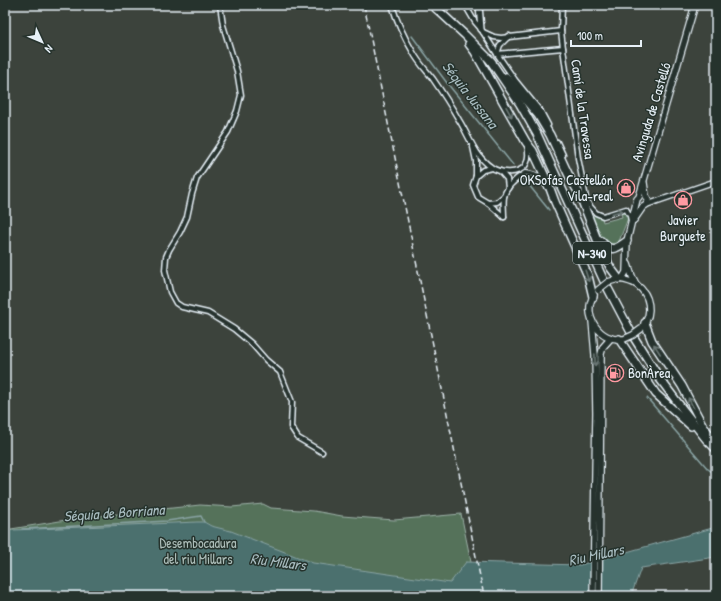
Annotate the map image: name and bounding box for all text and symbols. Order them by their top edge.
north arrow [22,22,62,62]
scale bar [571,22,641,48]
text: 100 m [577,27,603,44]
text: N [42,42,56,56]
water label: Séquia Jussana [437,57,505,134]
street label: Camí de la Travessa [567,58,600,161]
street label: Avinguda de Castelló [626,60,676,164]
one-way arrow [506,105,514,117]
place label: OKSofás Castellón Vila-real [520,170,613,205]
shop icon: OKSofás Castellón Vila-real [616,178,636,198]
shop icon: Javier Burguete [673,190,693,210]
one-way arrow [610,208,623,215]
place label: Javier Burguete [660,210,706,246]
road number: N-340 [573,242,611,264]
one-way arrow [584,270,591,283]
one-way arrow [653,343,661,354]
one-way arrow [591,353,599,366]
fuel station icon: BonÀrea [605,363,625,383]
place label: BonÀrea [628,363,671,382]
one-way arrow [686,397,694,409]
water label: Séquia de Borriana [63,498,167,526]
park label: Desembocadura del riu Millars [160,533,237,568]
water label: Riu Millars [566,538,627,571]
water label: Riu Millars [249,548,308,575]

